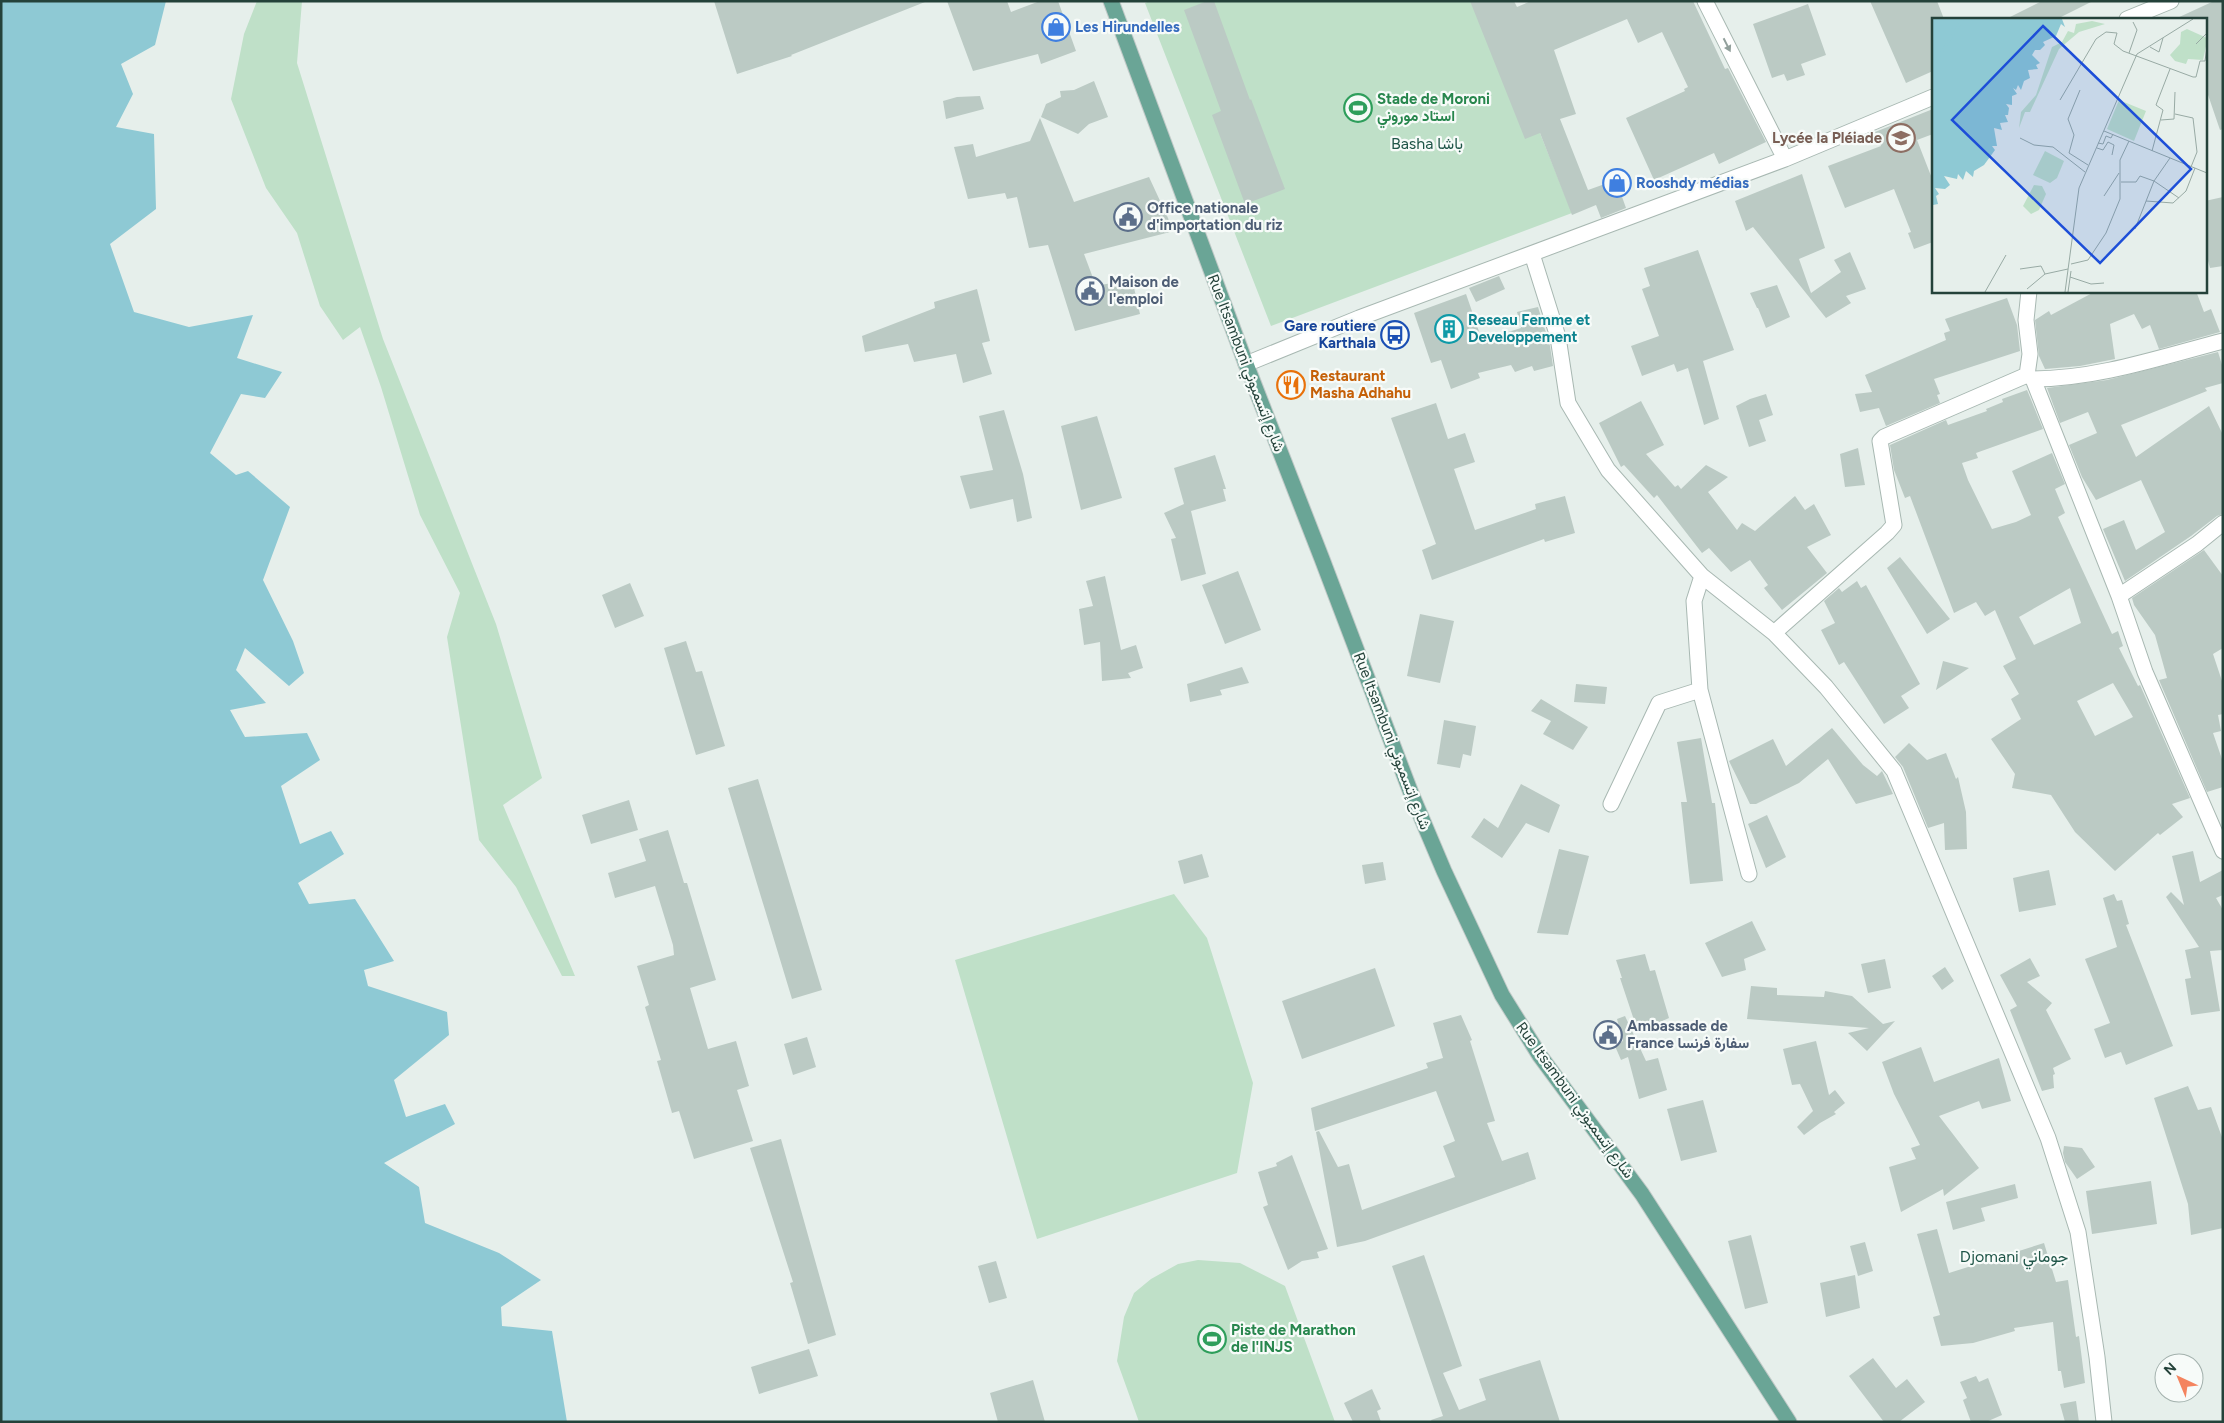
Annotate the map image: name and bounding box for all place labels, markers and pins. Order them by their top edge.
shop icon: Les Hirundelles [1041,12,1071,42]
place label: Les Hirundelles [1075,18,1180,36]
place label: Stade de Moroni استاد موروني [1377,90,1490,129]
sports icon: Stade de Moroni استاد موروني [1343,93,1373,123]
school or university icon: Lycée la Pléiade [1886,123,1916,153]
place label: Lycée la Pléiade [1772,129,1883,147]
shop icon: Rooshdy médias [1602,168,1632,198]
place label: Rooshdy médias [1636,174,1749,192]
place label: Office nationale d'importation du riz [1147,199,1282,234]
public building icon: Office nationale d'importation du riz [1113,202,1143,232]
place label: Maison de l'emploi [1109,273,1180,308]
public building icon: Maison de l'emploi [1075,276,1105,306]
place label: Reseau Femme et Developpement [1468,311,1590,346]
building icon: Reseau Femme et Developpement [1434,314,1464,344]
place label: Gare routiere Karthala [1284,317,1377,352]
bus stop icon: Gare routiere Karthala [1380,320,1410,350]
place label: Restaurant Masha Adhahu [1310,367,1411,402]
restaurant icon: Restaurant Masha Adhahu [1276,370,1306,400]
place label: Ambassade de France سفارة فرنسا [1627,1017,1749,1052]
public building icon: Ambassade de France سفارة فرنسا [1593,1020,1623,1050]
place label: Piste de Marathon de l'INJS [1231,1321,1356,1356]
sports icon: Piste de Marathon de l'INJS [1197,1324,1227,1354]

